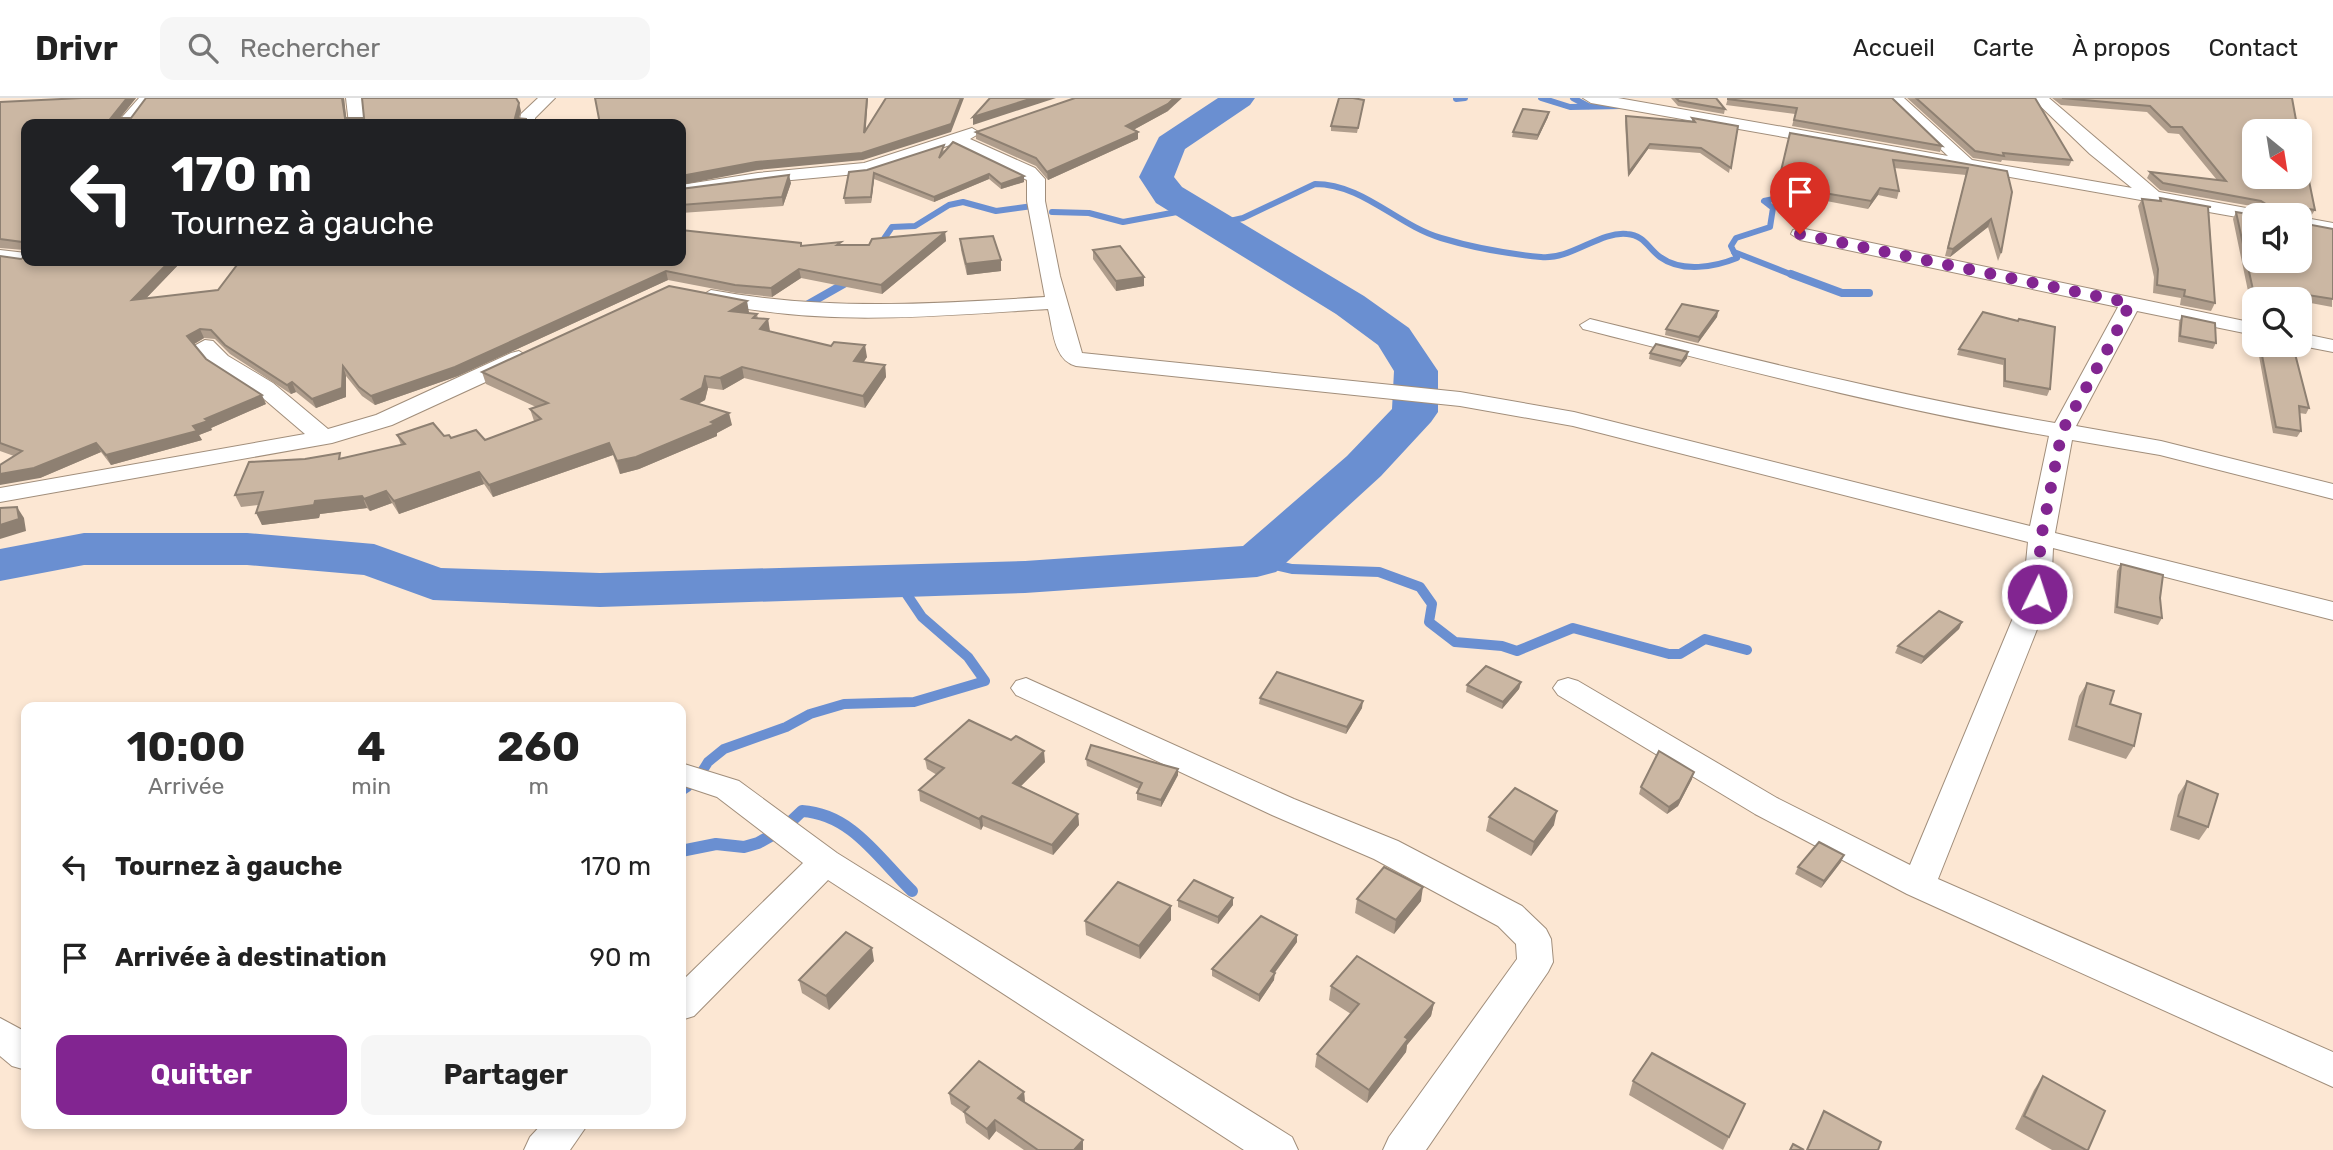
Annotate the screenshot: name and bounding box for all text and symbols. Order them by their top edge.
search box [160,17,650,80]
text: Drivr [35,29,118,68]
icon: search [184,29,222,67]
text: Rechercher [240,33,380,64]
text: Accueil [1853,34,1935,62]
text: Carte [1973,34,2034,62]
text: À propos [2072,34,2171,62]
text: Contact [2209,34,2298,62]
north arrow [2242,119,2312,189]
map controls [2242,119,2312,357]
text: 170 m [171,145,312,203]
icon: left [56,147,147,238]
pin [1770,162,1830,234]
icon: arrive [1781,173,1819,211]
button: sound [2242,203,2312,273]
text: Tournez à gauche [171,204,434,242]
button: search [2242,287,2312,357]
position arrow [2000,557,2074,631]
text: 10:00 [127,722,246,772]
text: 4 [357,722,386,772]
text: 260 [497,722,580,772]
text: Arrivée [148,772,224,800]
text: min [351,772,391,800]
text: m [528,772,549,800]
icon: left [56,848,94,886]
text: Tournez à gauche [115,851,343,882]
text: 170 m [581,851,651,882]
icon: arrive [56,939,94,977]
text: Arrivée à destination [115,942,387,973]
text: 90 m [590,942,651,973]
button: Quitter [56,1035,347,1115]
button: Partager [361,1035,651,1115]

